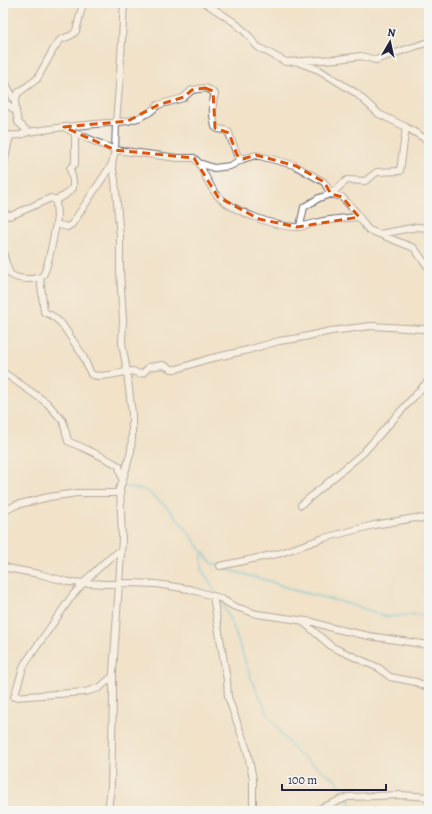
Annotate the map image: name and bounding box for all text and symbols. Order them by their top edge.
north arrow [370,22,410,62]
text: N [386,25,397,41]
scale bar [282,766,386,792]
text: 100 m [288,772,317,788]

